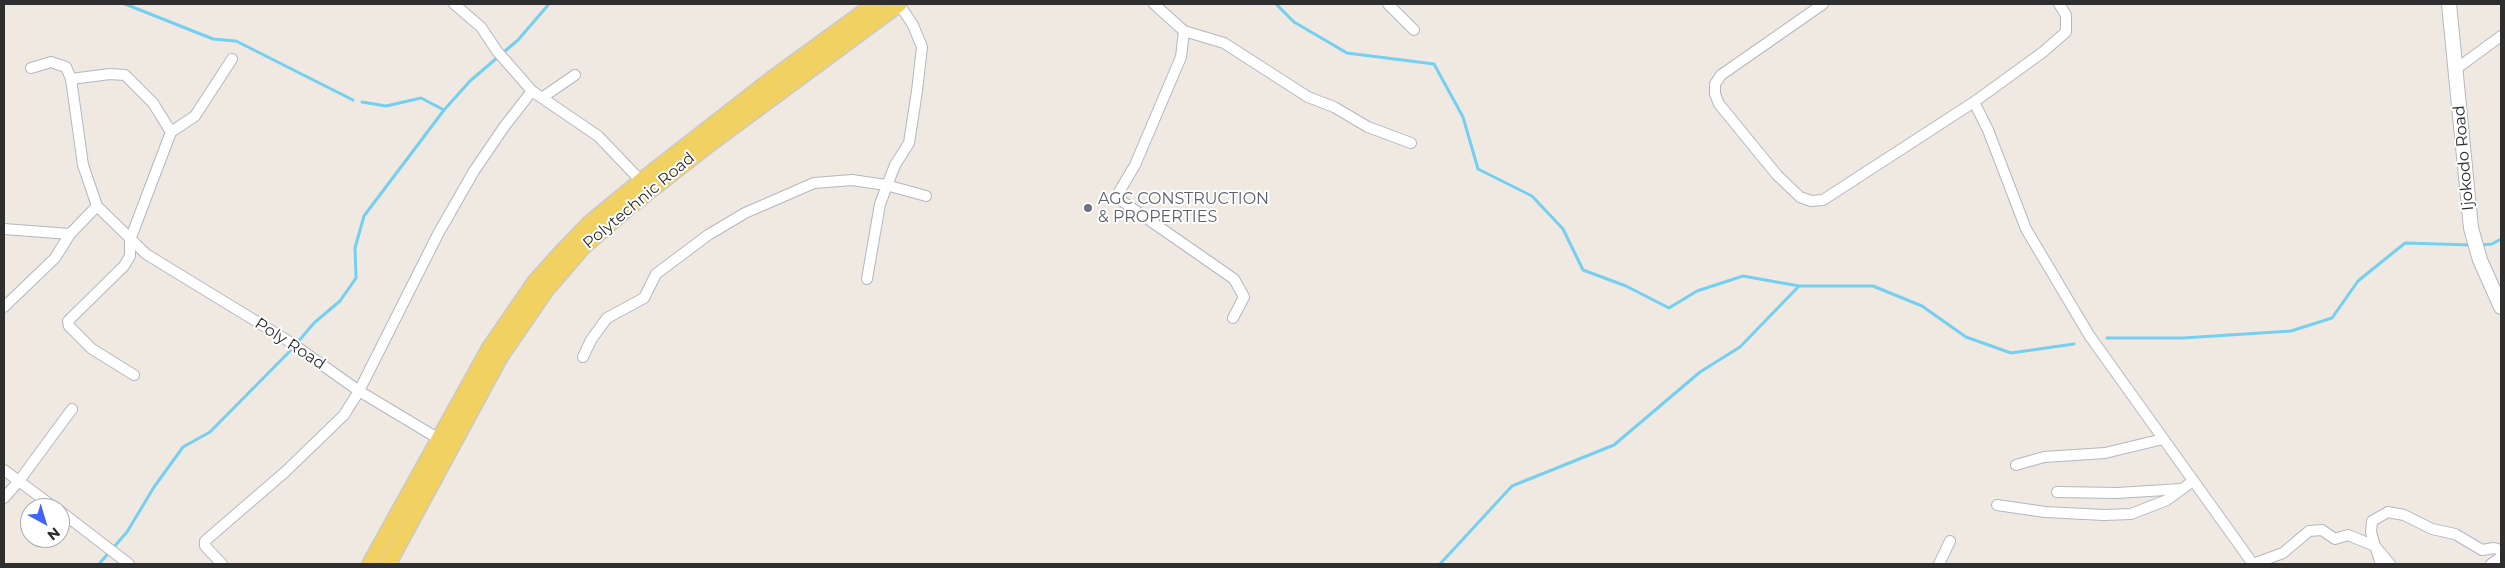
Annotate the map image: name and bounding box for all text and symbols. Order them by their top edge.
street label: Ijokodo Road [2450,104,2478,212]
street label: Polytechnic Road [579,149,699,253]
place label: AGC CONSTRUCTION & PROPERTIES [1098,189,1269,227]
marker: AGC CONSTRUCTION & PROPERTIES [1082,202,1094,214]
street label: Poly Road [251,314,329,374]
north arrow [20,498,70,548]
text: N [44,523,64,544]

